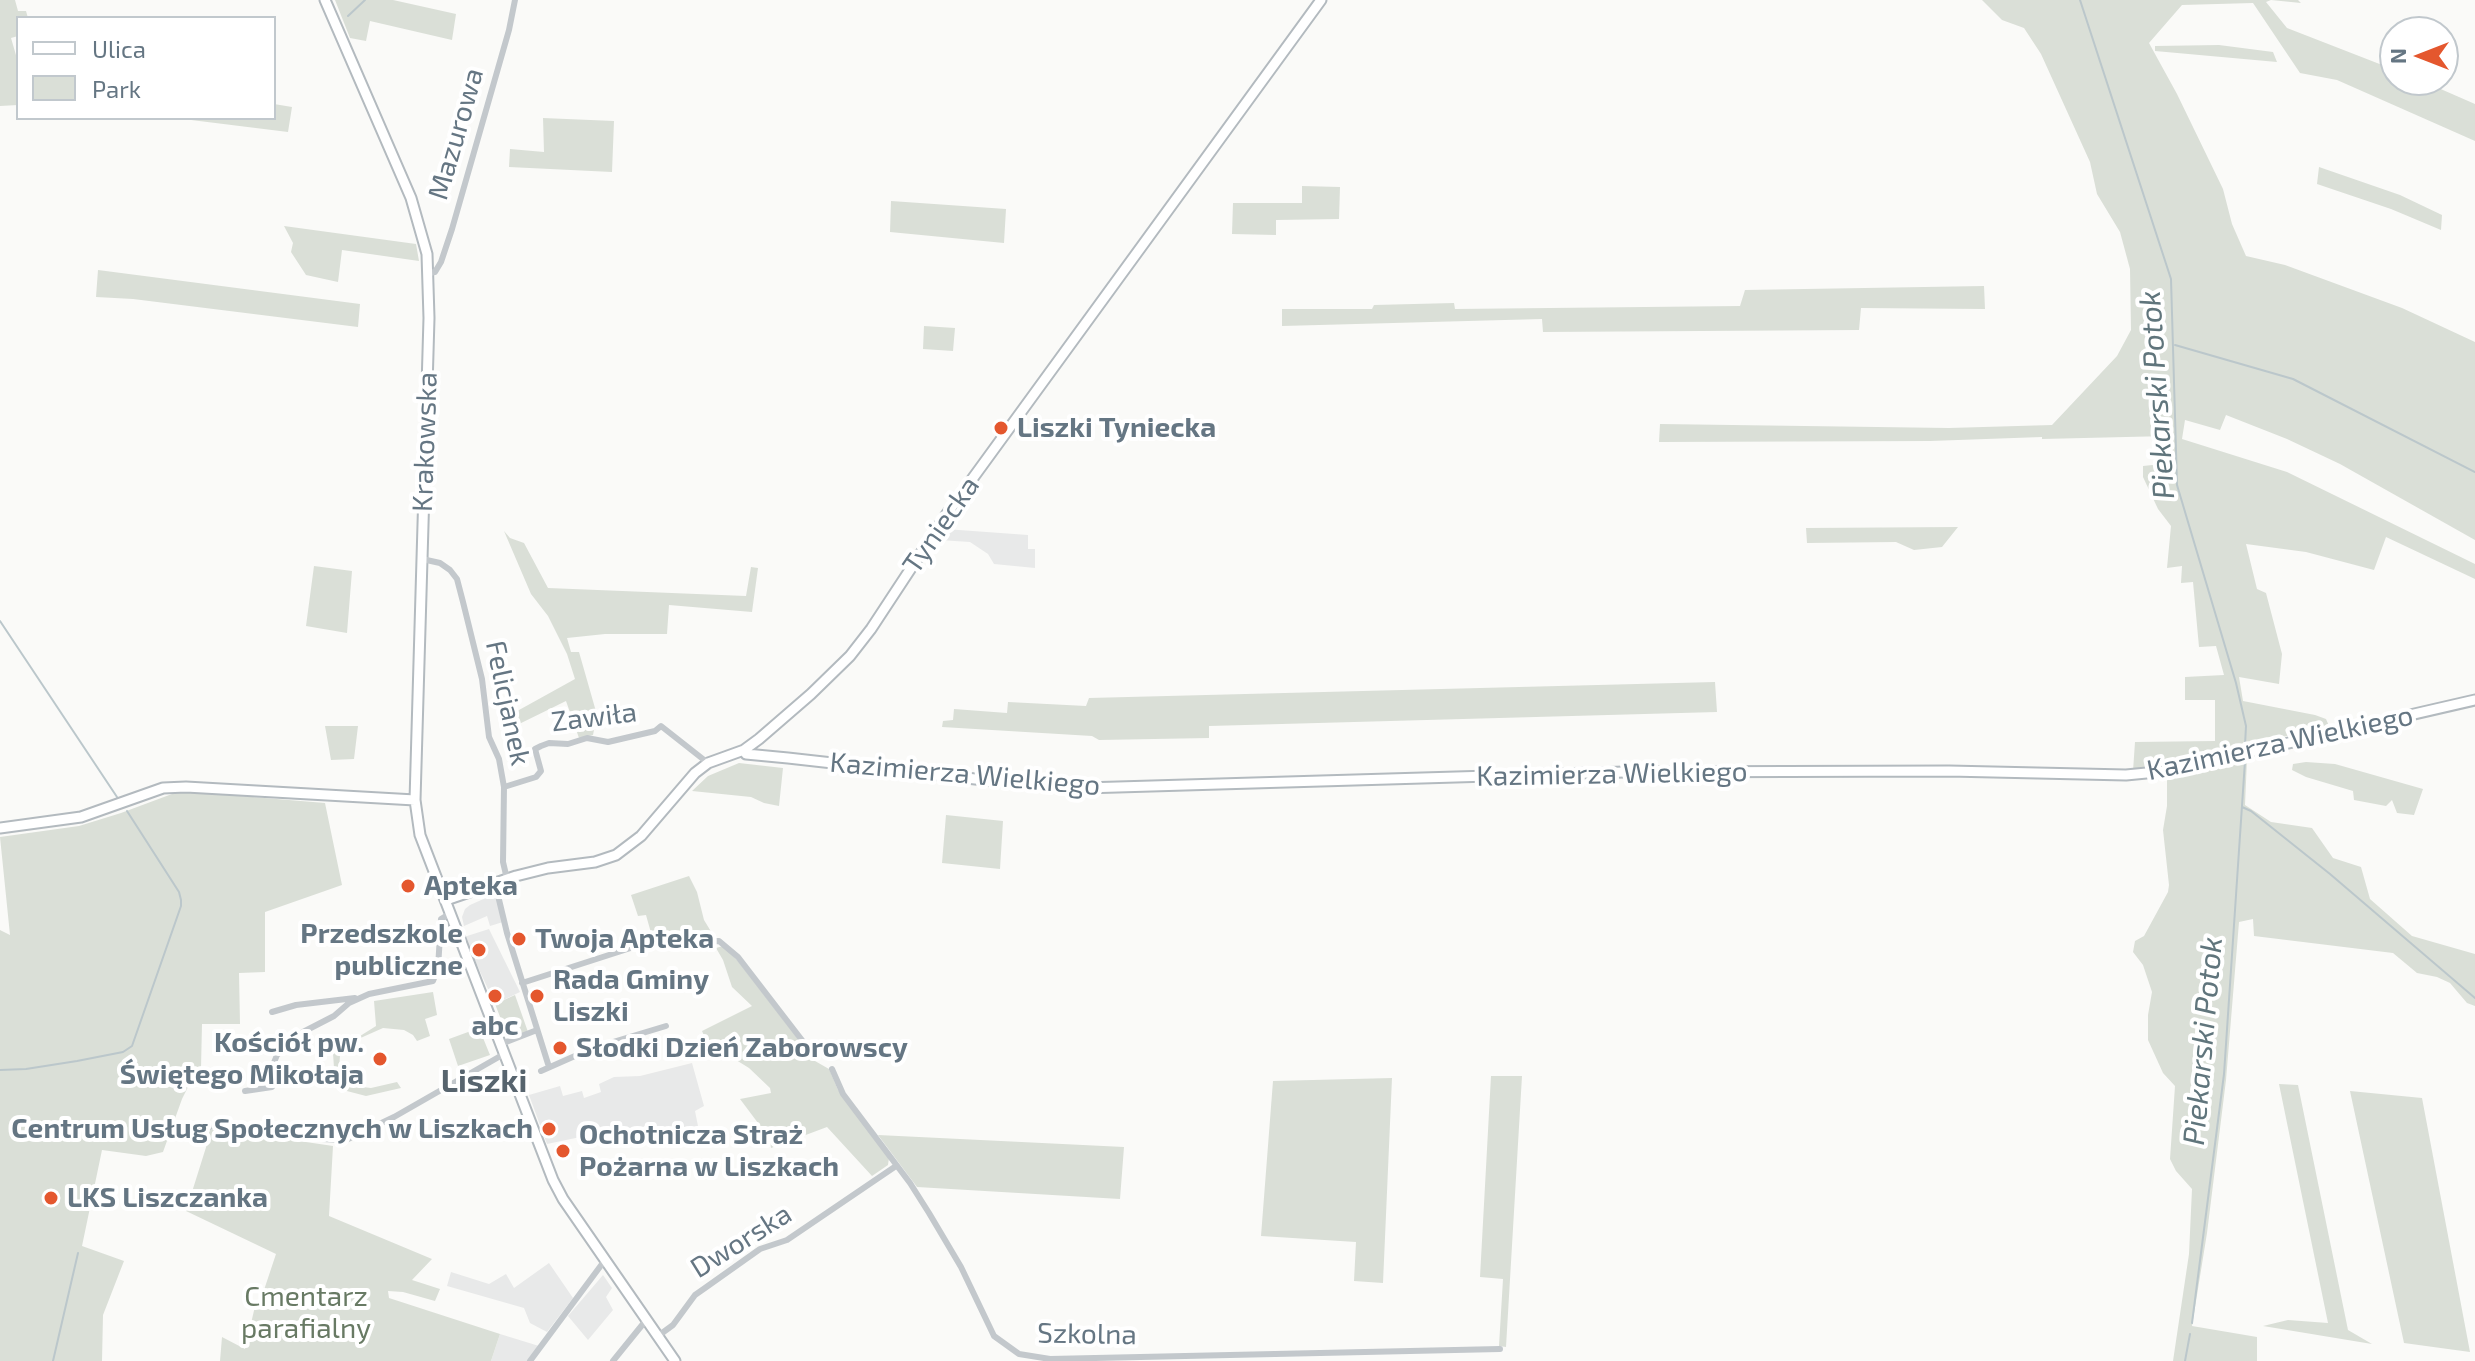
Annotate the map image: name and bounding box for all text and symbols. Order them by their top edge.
legend [16,16,276,120]
north arrow [2379,16,2459,96]
text: Ulica [92,34,146,63]
text: N [2384,48,2410,64]
street label: Mazurowa [421,64,491,204]
text: Park [92,74,141,103]
water label: Piekarski Potok [2132,290,2182,500]
street label: Krakowska [406,372,444,512]
place label: Liszki Tyniecka [1017,411,1216,445]
marker: Liszki Tyniecka [992,419,1010,437]
street label: Tyniecka [896,470,986,580]
street label: Felicjanek [478,638,538,768]
street label: Zawiła [549,695,639,739]
street label: Kazimierza Wielkiego [2144,698,2416,788]
street label: Kazimierza Wielkiego [828,745,1102,803]
street label: Kazimierza Wielkiego [1476,755,1748,793]
place label: Apteka [424,869,518,903]
marker: Apteka [399,877,417,895]
place label: Przedszkole publiczne [300,917,463,983]
place label: Twoja Apteka [535,922,714,956]
marker: Twoja Apteka [510,930,528,948]
water label: Piekarski Potok [2176,935,2230,1147]
marker: Przedszkole publiczne [470,941,488,959]
place label: Rada Gminy Liszki [553,963,709,1029]
marker: abc [486,987,504,1005]
marker: Rada Gminy Liszki [528,987,546,1005]
place label: abc [472,1009,518,1043]
place label: Kościół pw. Świętego Mikołaja [120,1026,364,1092]
place label: Słodki Dzień Zaborowscy [576,1031,908,1065]
marker: Słodki Dzień Zaborowscy [551,1039,569,1057]
marker: Kościół pw. Świętego Mikołaja [371,1050,389,1068]
district label: Liszki [441,1062,527,1100]
place label: Centrum Usług Społecznych w Liszkach [11,1112,533,1146]
place label: Ochotnicza Straż Pożarna w Liszkach [579,1118,839,1184]
marker: Centrum Usług Społecznych w Liszkach [540,1120,558,1138]
marker: Ochotnicza Straż Pożarna w Liszkach [554,1142,572,1160]
place label: LKS Liszczanka [67,1181,268,1215]
marker: LKS Liszczanka [42,1189,60,1207]
street label: Dworska [684,1197,798,1285]
park label: Cmentarz parafialny [241,1280,371,1346]
street label: Szkolna [1037,1316,1137,1352]

